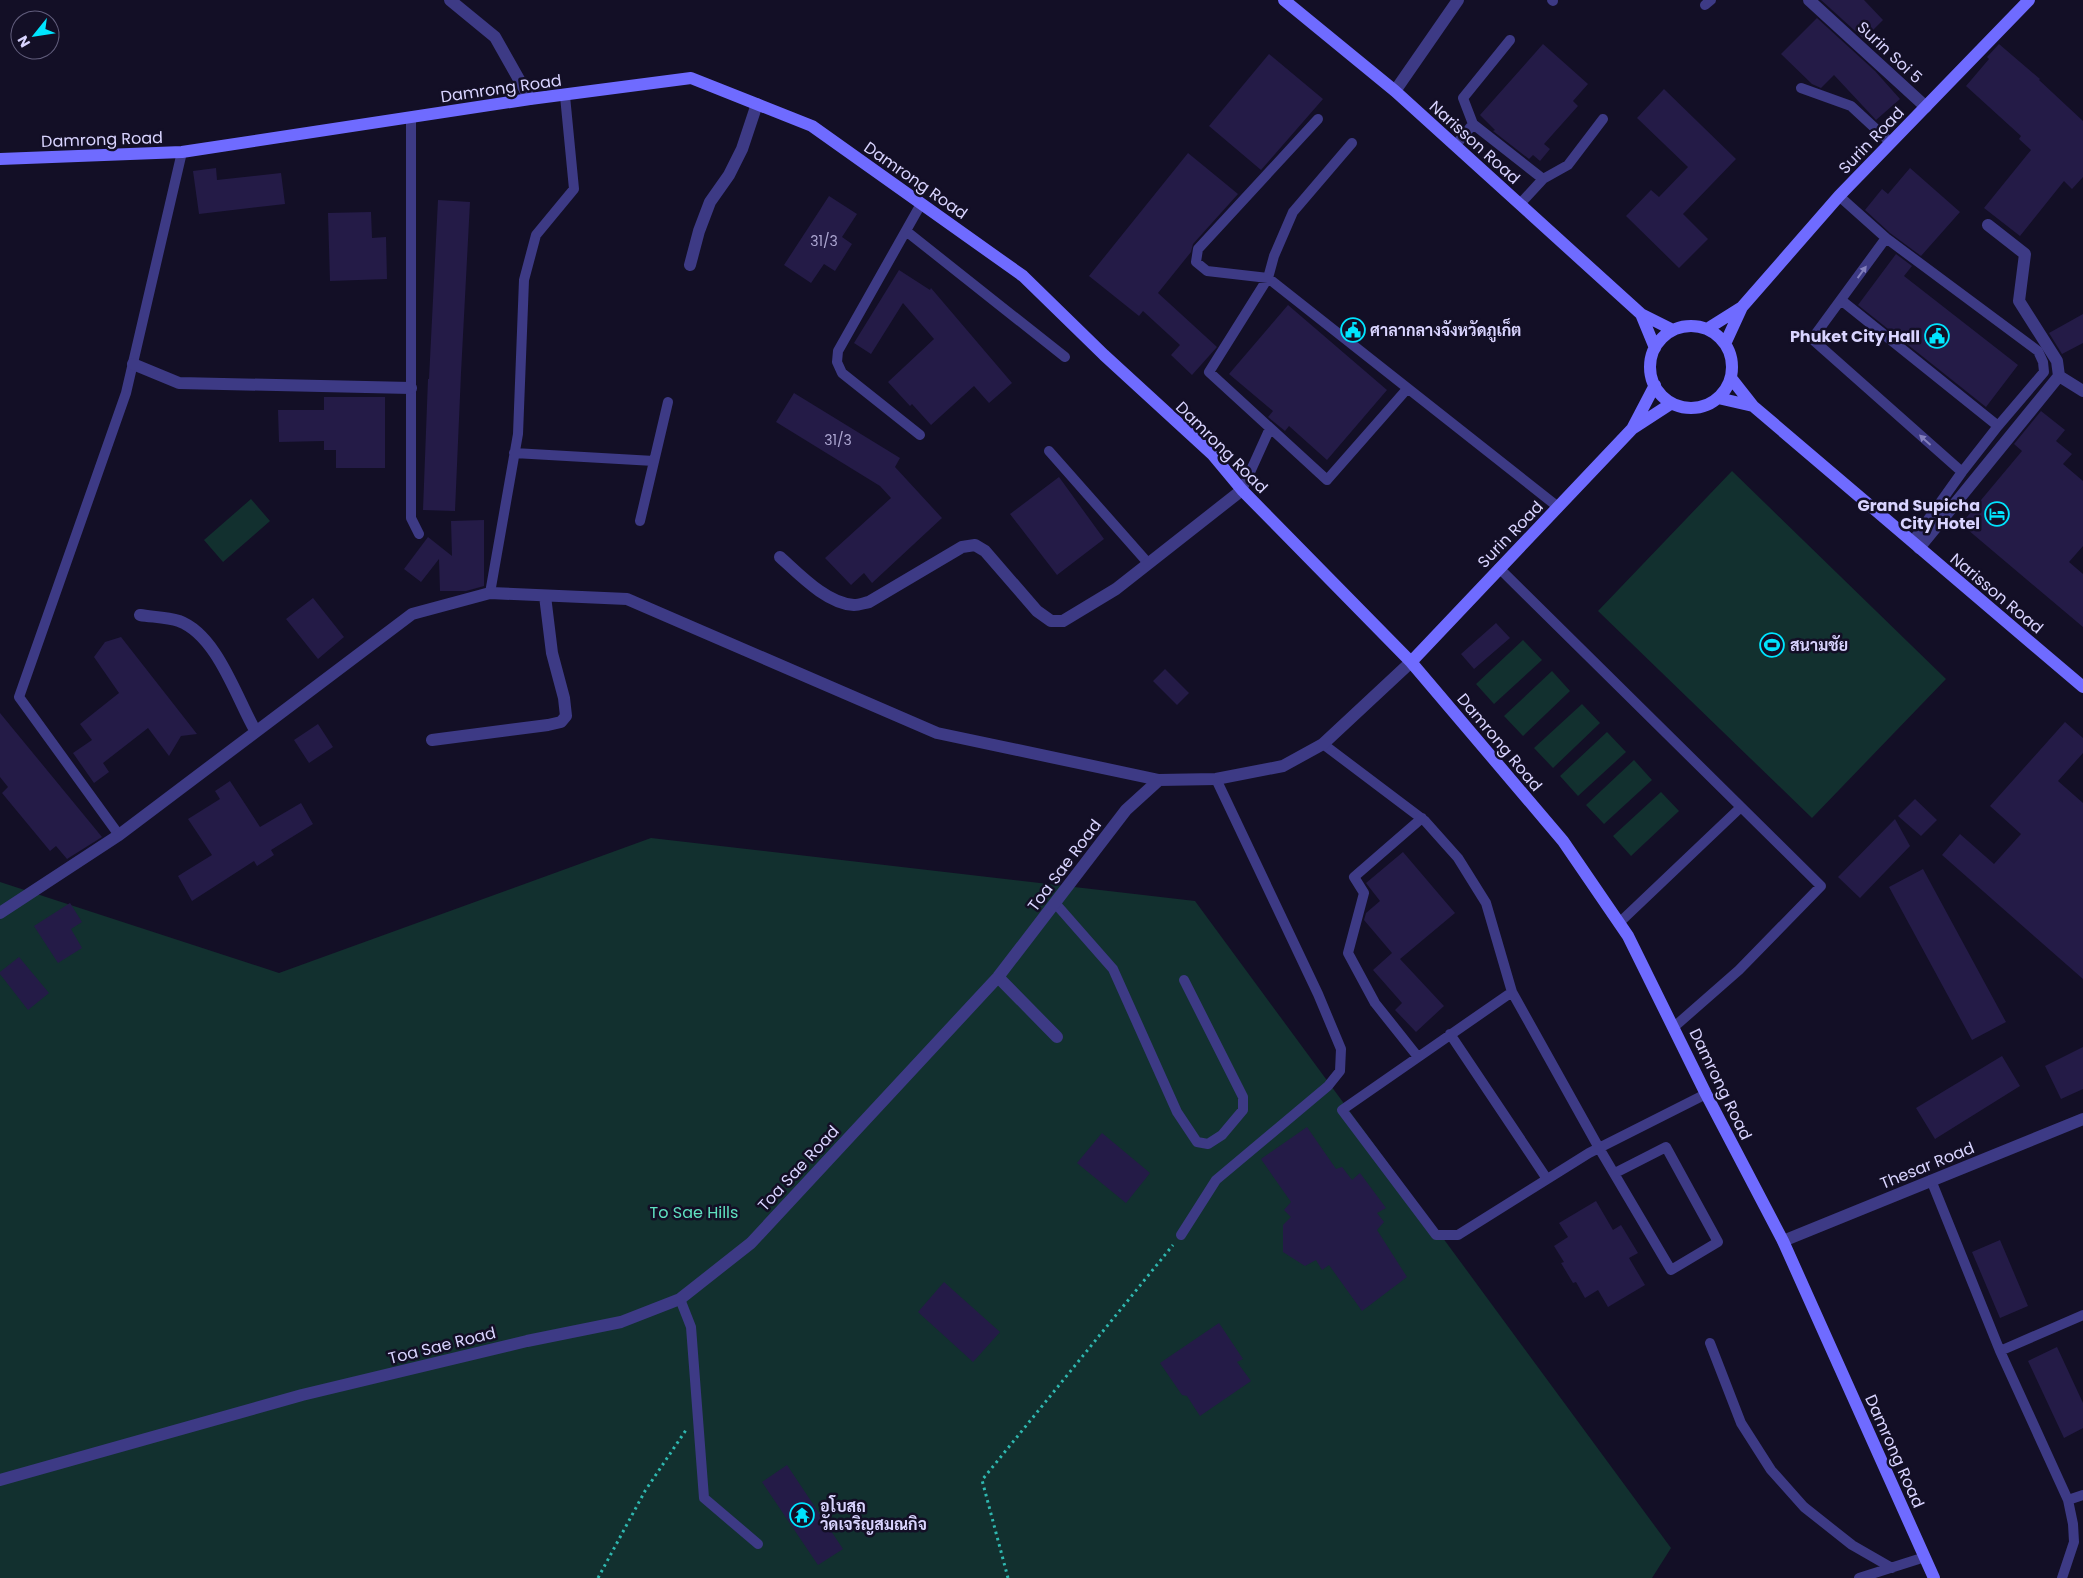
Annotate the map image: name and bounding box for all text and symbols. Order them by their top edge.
north arrow [10,10,60,60]
street label: Surin Soi 5 [1852,16,1927,89]
text: N [12,32,35,51]
street label: Damrong Road [439,69,563,108]
street label: Narisson Road [1424,95,1525,189]
street label: Surin Road [1833,102,1909,179]
street label: Damrong Road [41,126,163,153]
street label: Damrong Road [859,136,972,225]
house number: 31/3 [810,231,838,251]
one-way arrow [1857,265,1867,279]
public building icon: ศาลากลางจังหวัดภูเก็ต [1340,317,1366,343]
place label: ศาลากลางจังหวัดภูเก็ต [1370,317,1521,343]
public building icon: Phuket City Hall [1924,323,1950,349]
place label: Phuket City Hall [1790,325,1920,348]
street label: Damrong Road [1170,396,1273,499]
house number: 31/3 [824,430,852,450]
one-way arrow [1920,434,1932,446]
place label: Grand Supicha City Hotel [1858,494,1980,535]
street label: Surin Road [1472,496,1548,573]
hotel icon: Grand Supicha City Hotel [1984,501,2010,527]
street label: Narisson Road [1945,548,2048,639]
sports icon: สนามชัย [1759,632,1785,658]
place label: สนามชัย [1790,634,1848,657]
street label: Damrong Road [1452,688,1548,796]
street label: Toa Sae Road [1022,814,1107,916]
street label: Damrong Road [1684,1024,1758,1144]
street label: Toa Sae Road [752,1120,844,1216]
street label: Thesar Road [1877,1136,1978,1195]
park label: To Sae Hills [650,1201,738,1224]
street label: Toa Sae Road [386,1321,498,1370]
street label: Damrong Road [1859,1391,1930,1511]
place label: อุโบสถ วัดเจริญสมณกิจ [820,1495,927,1536]
temple icon: อุโบสถ วัดเจริญสมณกิจ [789,1502,815,1528]

